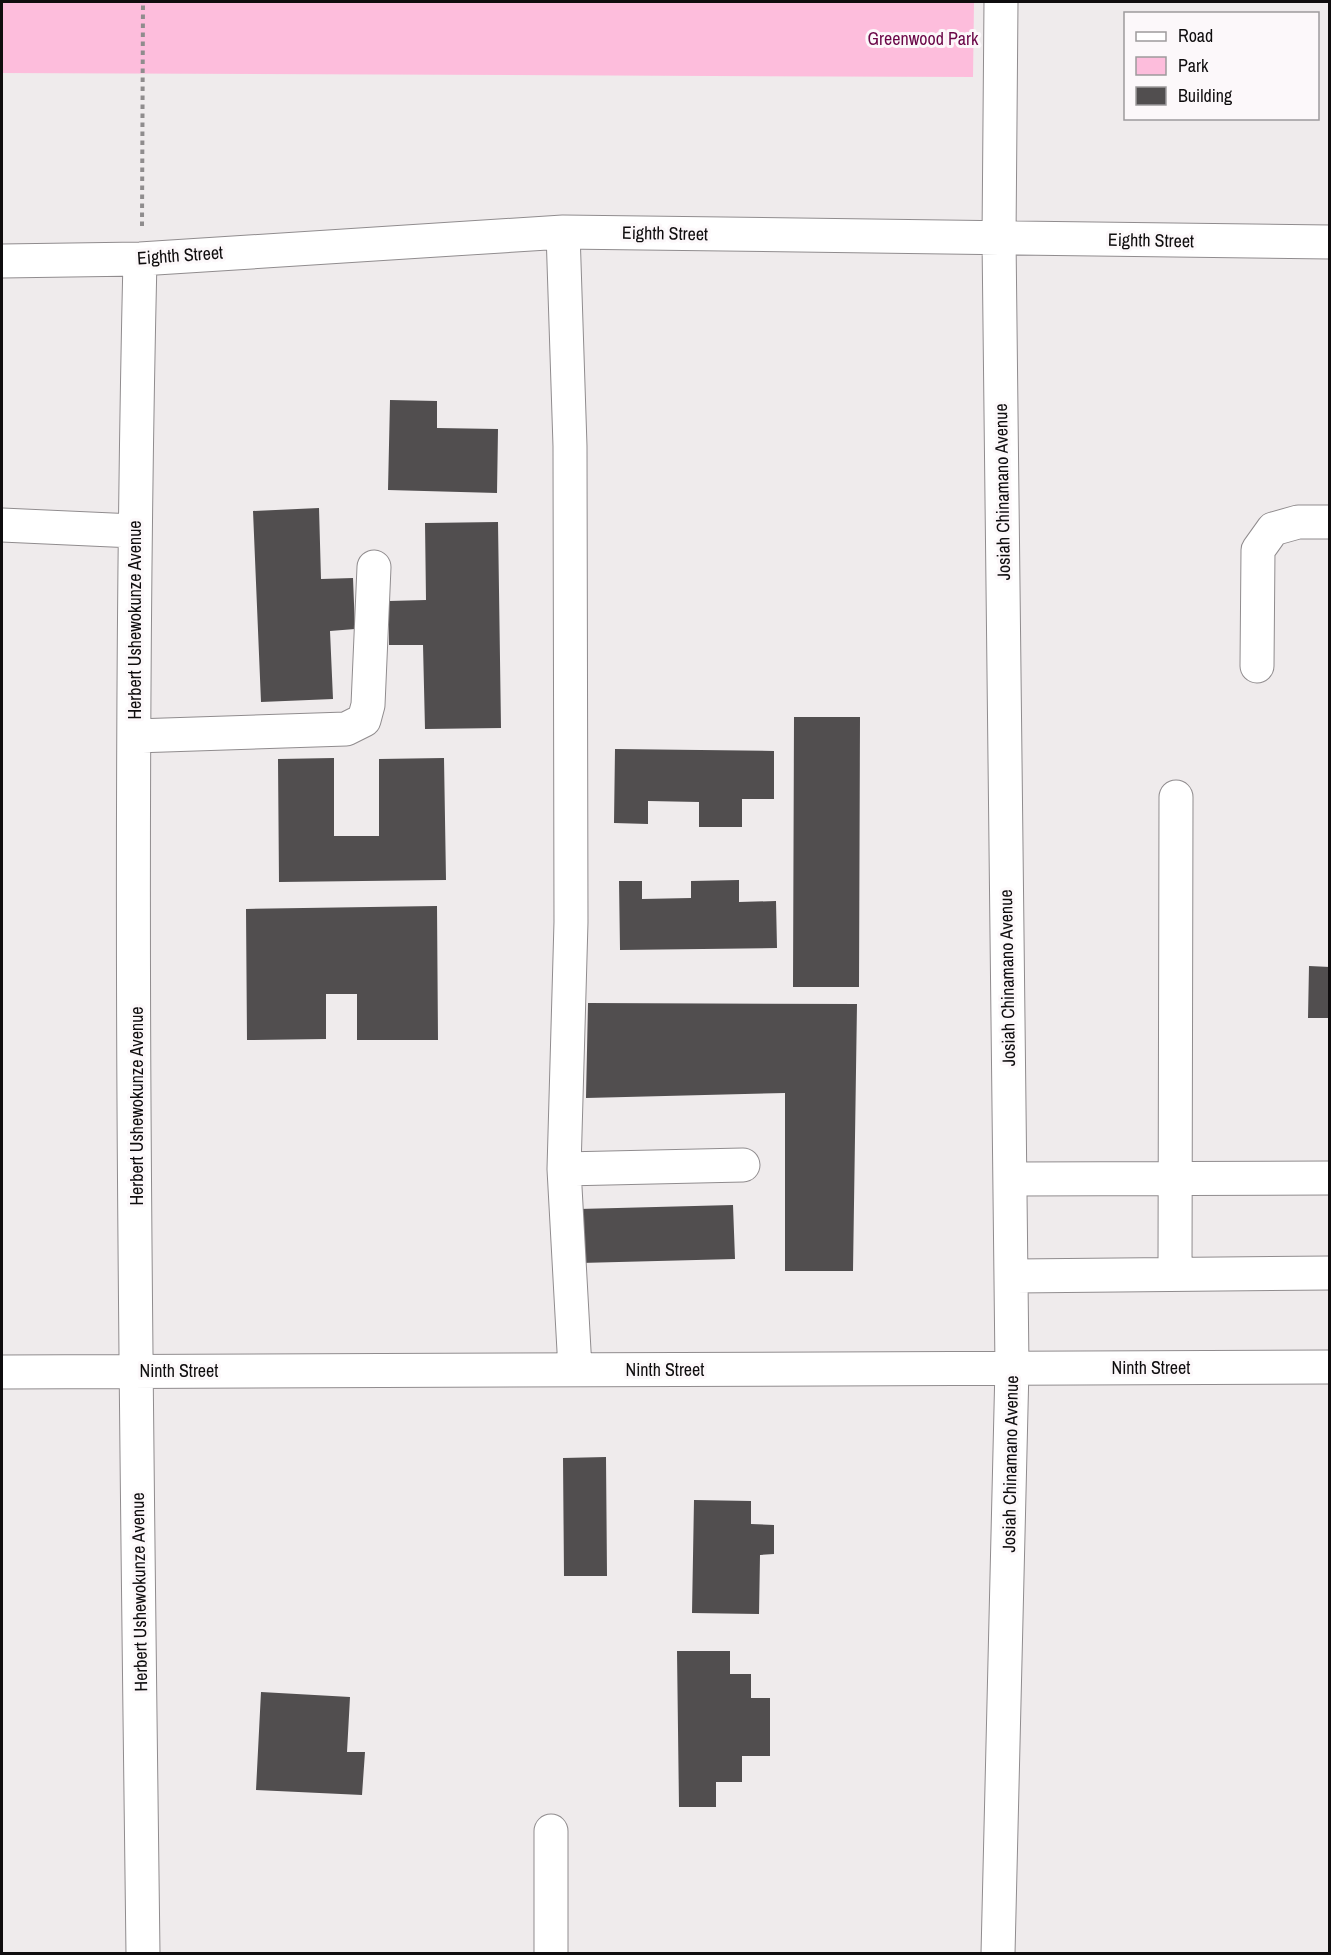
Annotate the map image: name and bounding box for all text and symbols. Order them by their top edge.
legend [1124,12,1319,120]
text: Road [1178,23,1213,48]
park label: Greenwood Park [868,26,979,51]
text: Park [1178,53,1209,78]
text: Building [1178,83,1233,108]
street label: Eighth Street [622,220,708,246]
street label: Eighth Street [1108,227,1194,253]
street label: Eighth Street [136,240,224,270]
street label: Josiah Chinamano Avenue [988,403,1016,581]
street label: Herbert Ushewokunze Avenue [122,520,147,720]
street label: Josiah Chinamano Avenue [993,889,1021,1067]
street label: Herbert Ushewokunze Avenue [124,1006,149,1206]
street label: Ninth Street [1112,1355,1190,1380]
street label: Ninth Street [626,1357,704,1382]
street label: Ninth Street [140,1358,218,1383]
street label: Josiah Chinamano Avenue [996,1375,1024,1553]
street label: Herbert Ushewokunze Avenue [125,1492,153,1692]

